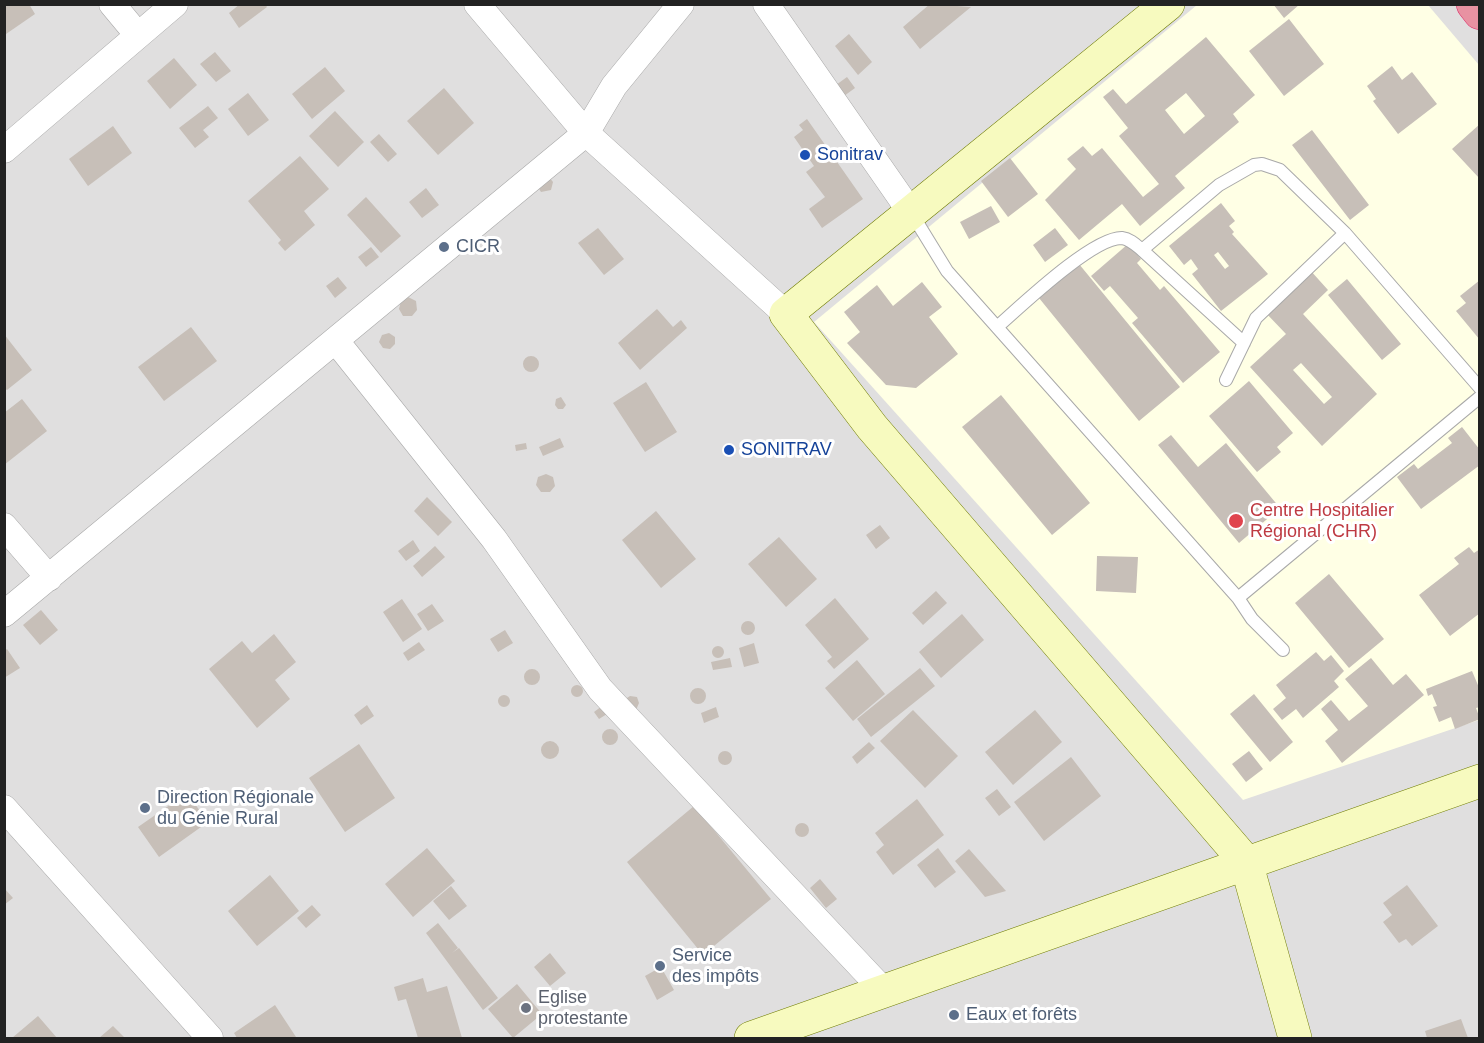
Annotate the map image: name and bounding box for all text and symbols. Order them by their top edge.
place label: Sonitrav [817,144,883,166]
marker: Sonitrav [798,148,812,162]
place label: CICR [456,236,500,258]
marker: CICR [437,240,451,254]
place label: SONITRAV [741,439,832,461]
marker: SONITRAV [722,443,736,457]
place label: Centre Hospitalier Régional (CHR) [1250,500,1394,542]
marker: Centre Hospitalier Régional (CHR) [1227,512,1245,530]
place label: Direction Régionale du Génie Rural [157,787,314,830]
marker: Direction Régionale du Génie Rural [138,801,152,815]
place label: Service des impôts [672,945,759,988]
marker: Service des impôts [653,959,667,973]
place label: Eglise protestante [538,987,628,1030]
marker: Eglise protestante [519,1001,533,1015]
place label: Eaux et forêts [966,1004,1077,1026]
marker: Eaux et forêts [947,1008,961,1022]

